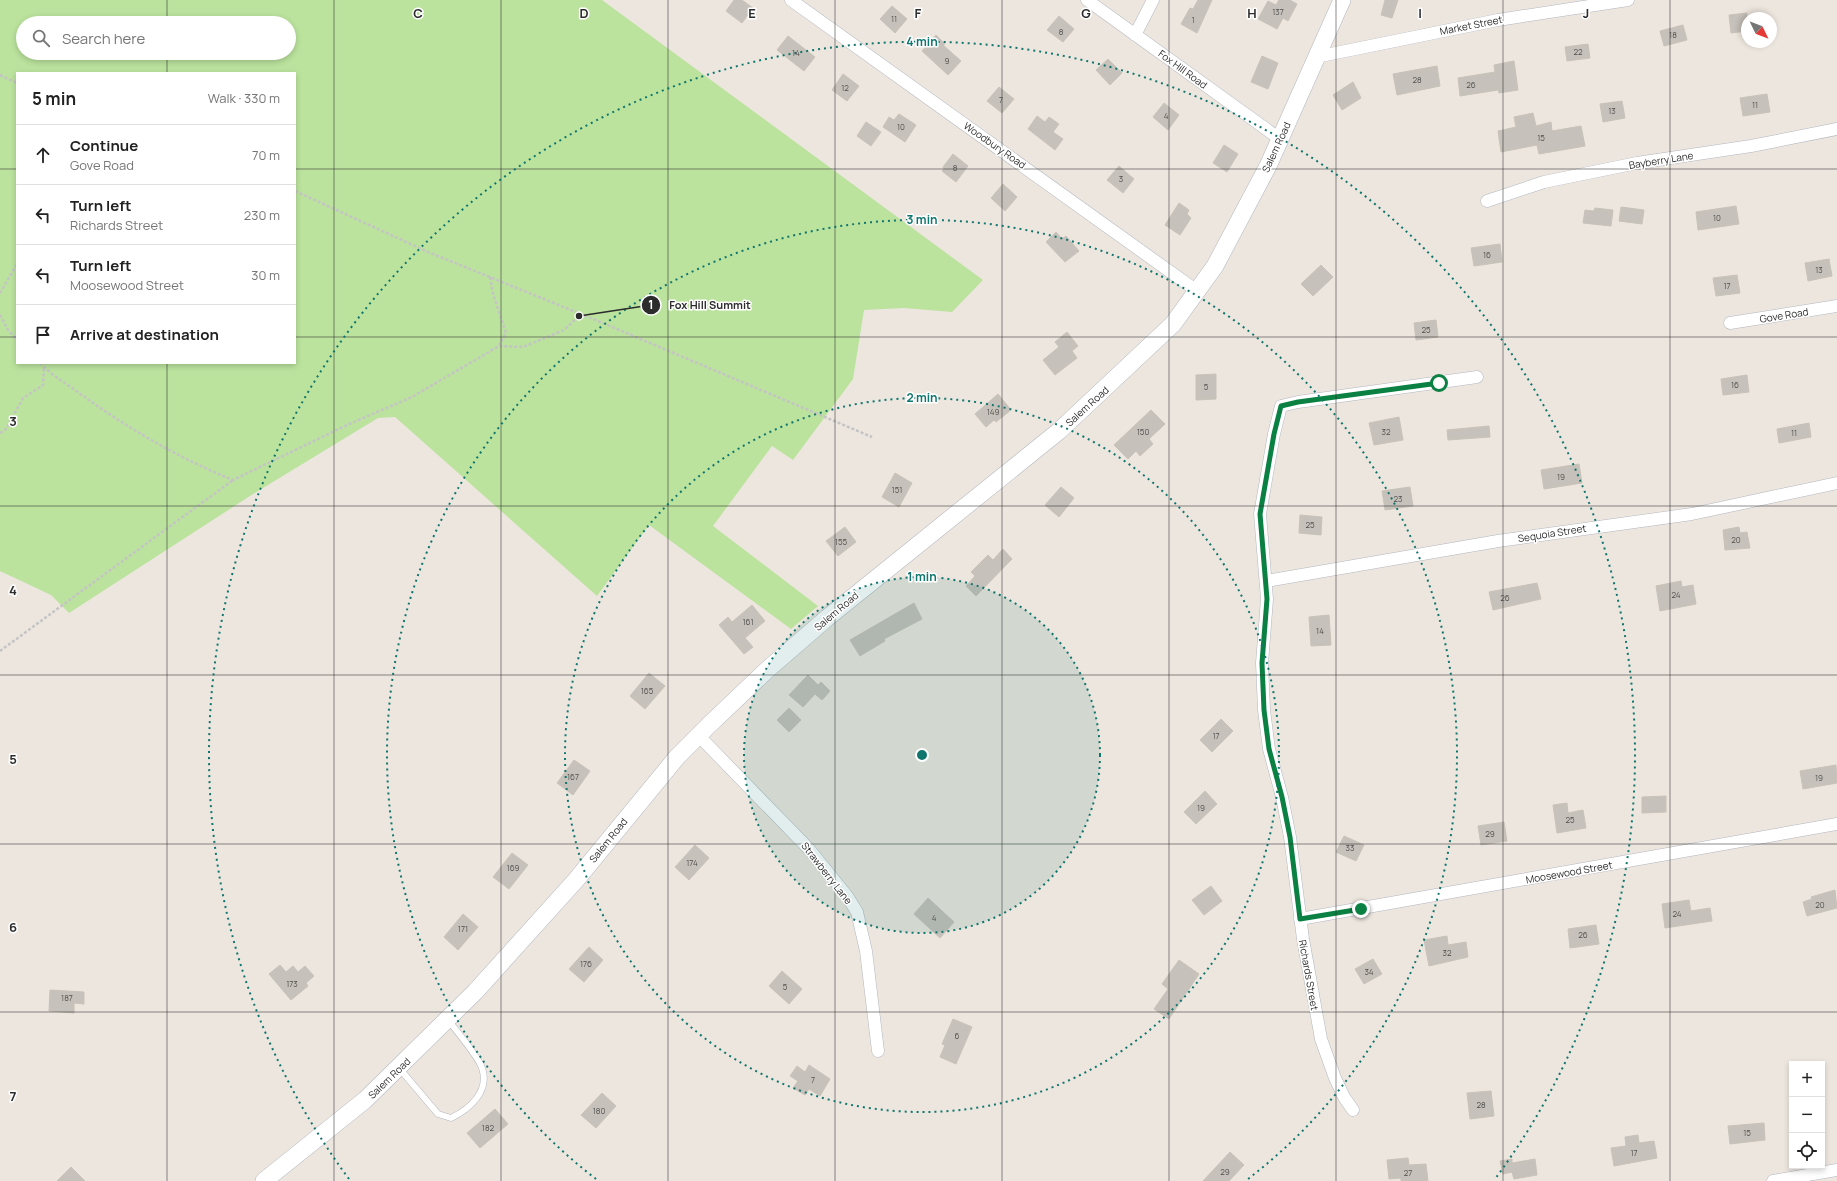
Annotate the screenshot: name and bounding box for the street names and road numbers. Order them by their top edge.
street label: Market Street [1438,12,1504,38]
street label: Fox Hill Road [1156,46,1210,92]
street label: Woodbury Road [961,118,1029,172]
street label: Salem Road [1258,120,1294,174]
street label: Bayberry Lane [1628,148,1694,172]
street label: Gove Road [1759,304,1809,326]
street label: Salem Road [1062,383,1112,429]
street label: Sequoia Street [1517,521,1587,545]
street label: Salem Road [811,588,861,634]
street label: Salem Road [586,815,630,865]
street label: Strawberry Lane [798,839,856,907]
street label: Moosewood Street [1525,857,1613,887]
street label: Richards Street [1296,938,1322,1012]
street label: Salem Road [365,1054,413,1102]

